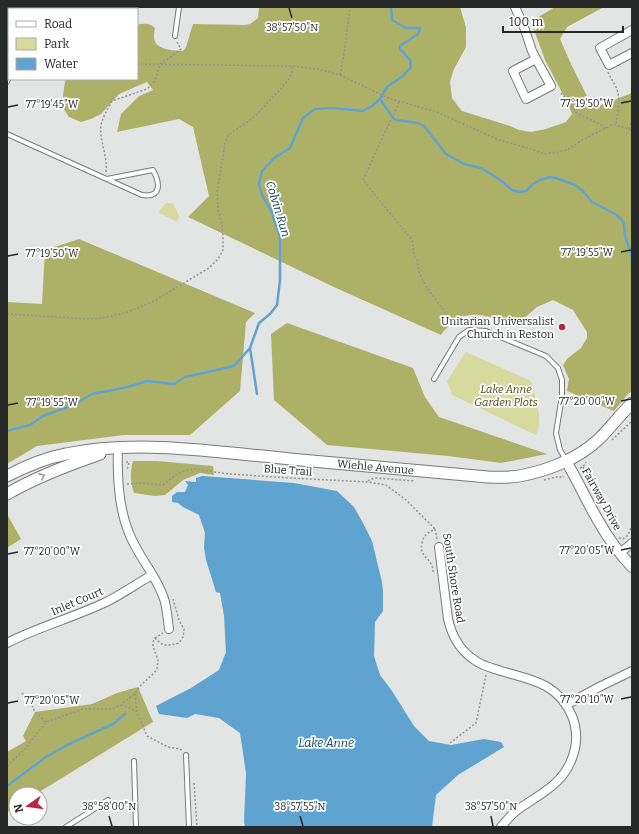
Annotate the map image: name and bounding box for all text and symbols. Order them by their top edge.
legend [8,8,138,80]
scale bar [503,8,623,34]
text: 100 m [509,15,544,29]
text: Road [44,17,72,31]
text: 38°57'50"N [266,22,318,34]
text: Park [44,37,70,51]
text: Water [44,57,79,71]
text: 77°19'50"W [561,98,614,110]
text: 77°19'45"W [26,99,79,111]
water label: Colvin Run [263,179,293,239]
text: 77°19'55"W [561,247,614,259]
text: 77°19'50"W [26,248,79,260]
place label: Unitarian Universalist Church in Reston [441,315,554,341]
marker: Unitarian Universalist Church in Reston [557,322,567,332]
park label: Lake Anne Garden Plots [474,383,538,409]
text: 77°20'00"W [559,396,616,408]
text: 77°19'55"W [26,397,79,409]
street label: Wiehle Avenue [336,457,414,477]
street label: Blue Trail [263,462,313,479]
street label: Fairway Drive [579,466,624,533]
one-way arrow [37,473,45,481]
street label: South Shore Road [440,532,467,624]
text: 77°20'05"W [560,545,615,557]
text: 77°20'00"W [24,546,81,558]
street label: Inlet Court [49,585,105,618]
text: 77°20'10"W [560,694,615,706]
text: 77°20'05"W [25,695,80,707]
water label: Lake Anne [298,736,354,750]
north arrow [8,786,48,826]
text: 38°58'00"N [82,801,136,813]
text: 38°57'55"N [274,801,326,813]
text: 38°57'50"N [465,801,517,813]
text: N [11,802,26,814]

